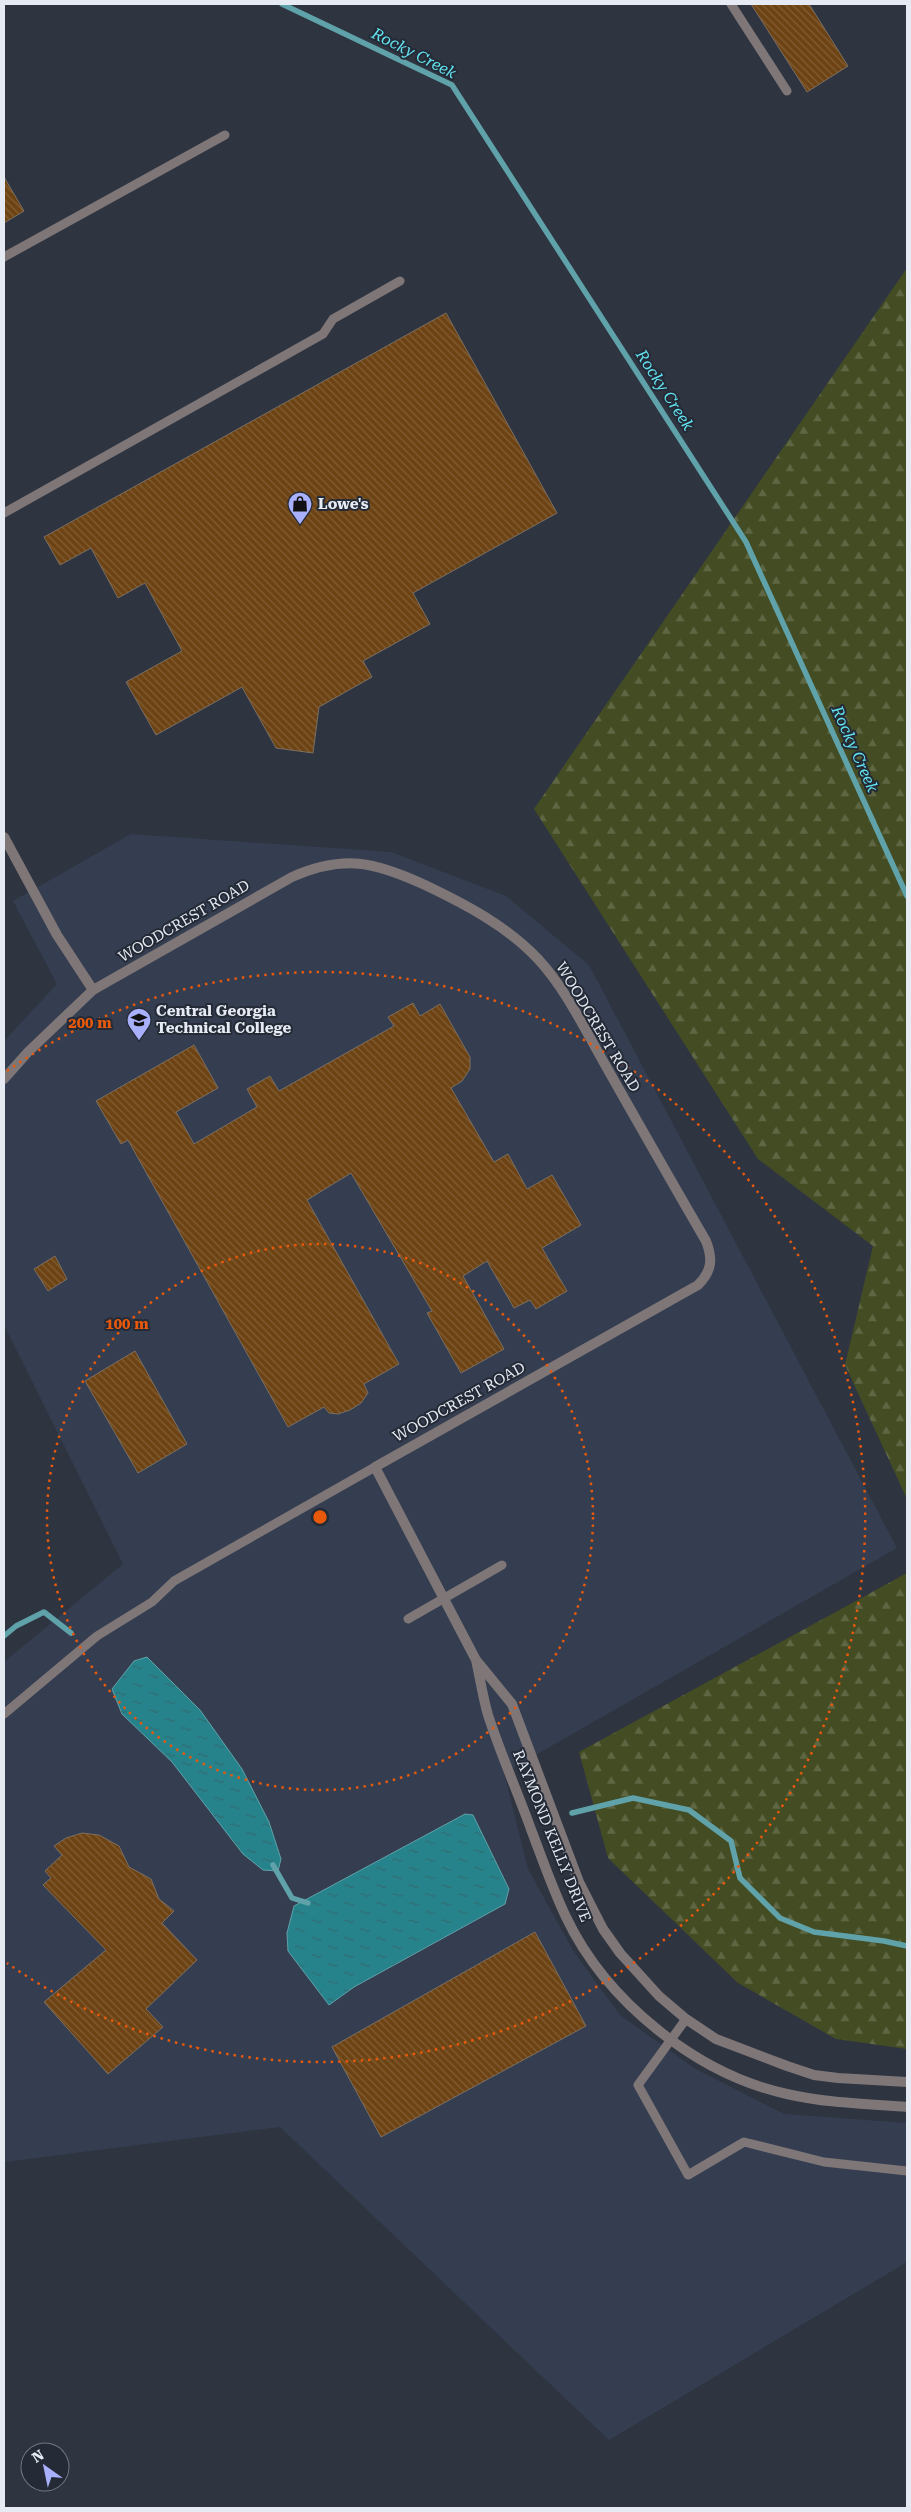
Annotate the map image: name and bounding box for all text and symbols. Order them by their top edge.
water label: Rocky Creek [368,23,460,83]
water label: Rocky Creek [631,345,698,434]
shop icon: Lowe's [287,491,313,525]
place label: Lowe's [318,495,369,513]
water label: Rocky Creek [827,702,883,795]
street label: WOODCREST ROAD [115,876,253,966]
street label: WOODCREST ROAD [552,959,644,1095]
place label: Central Georgia Technical College [156,1002,291,1037]
school or university icon: Central Georgia Technical College [126,1007,152,1041]
text: 200 m [68,1014,112,1032]
text: 100 m [105,1315,149,1333]
street label: WOODCREST ROAD [390,1358,528,1446]
centre of rings [311,1508,329,1526]
street label: RAYMOND KELLY DRIVE [509,1747,595,1925]
north arrow [20,2442,70,2492]
text: N [29,2446,47,2466]

